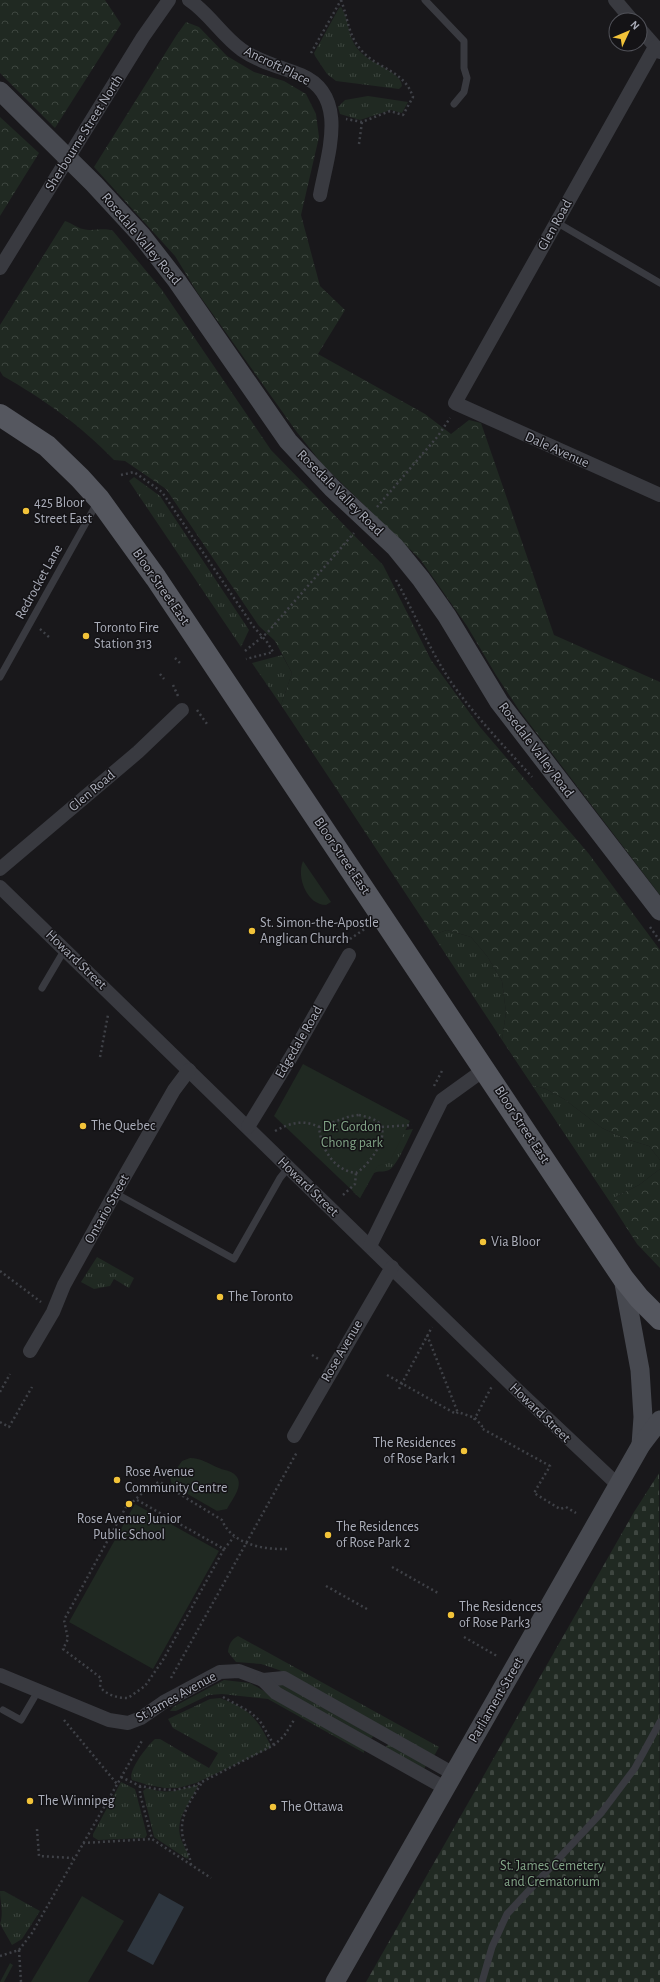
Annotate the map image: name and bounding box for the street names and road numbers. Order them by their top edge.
street label: Ancroft Place [242,44,312,88]
street label: Sherbourne Street North [43,73,125,193]
street label: Rosedale Valley Road [99,191,183,287]
street label: Glen Road [535,197,575,253]
street label: Dale Avenue [523,430,591,470]
street label: Rosedale Valley Road [294,447,386,539]
street label: Redrocket Lane [13,542,65,622]
street label: Bloor Street East [130,546,193,628]
street label: Rosedale Valley Road [496,700,576,800]
street label: Glen Road [66,768,118,814]
street label: Bloor Street East [311,815,373,897]
street label: Howard Street [43,928,109,993]
street label: Edgedale Road [273,1004,325,1080]
street label: Bloor Street East [492,1084,552,1167]
street label: Howard Street [275,1155,341,1220]
street label: Ontario Street [82,1171,132,1246]
street label: Rose Avenue [319,1318,365,1384]
street label: Howard Street [507,1381,573,1446]
street label: Parliament Street [466,1655,526,1745]
street label: St James Avenue [133,1669,219,1725]

